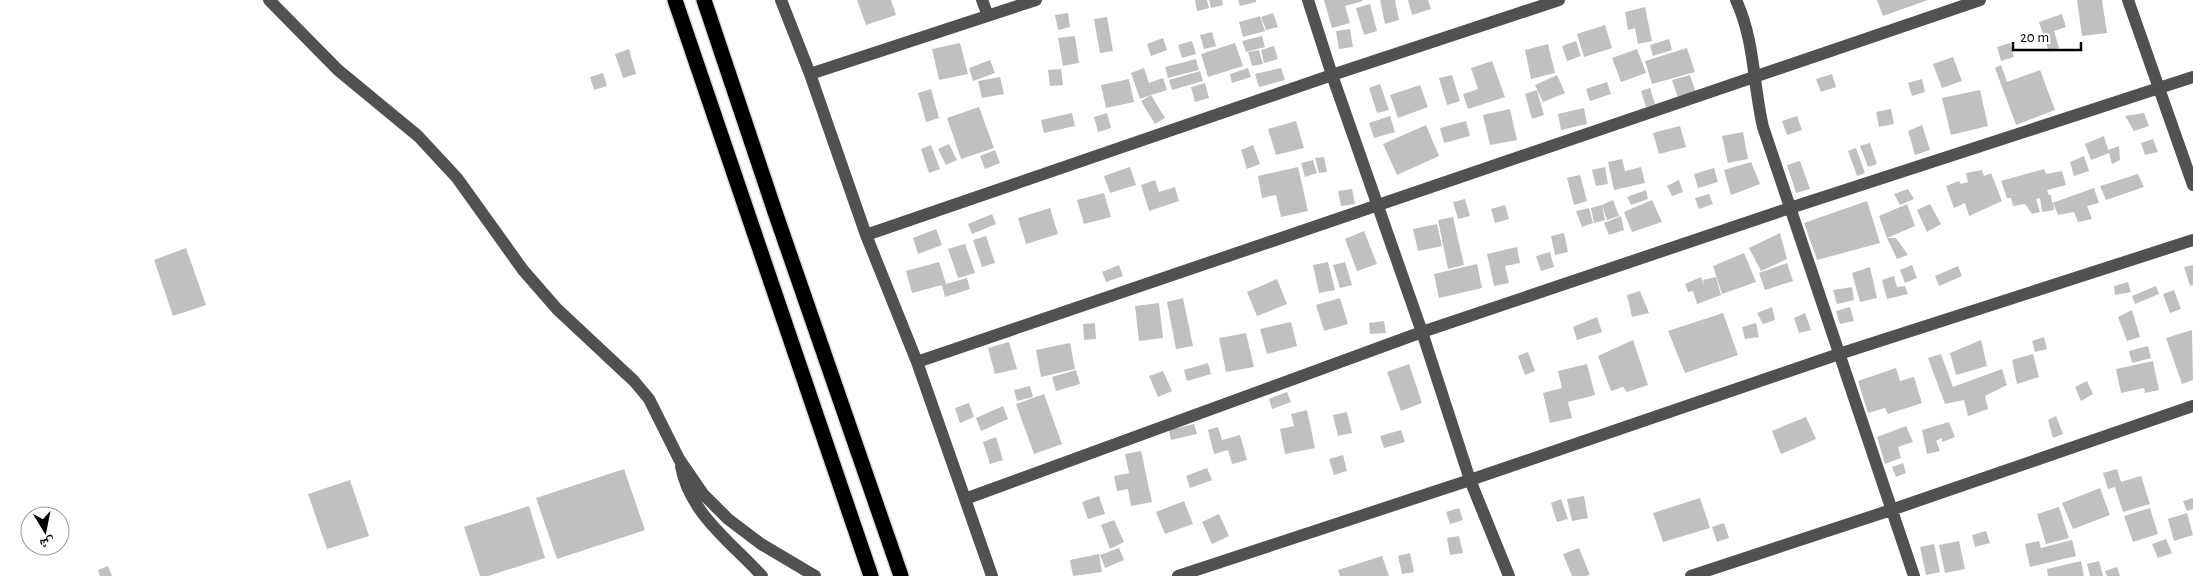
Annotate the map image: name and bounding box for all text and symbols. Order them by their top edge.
scale bar [2013,20,2080,52]
text: 20 m [2020,30,2049,45]
north arrow [20,506,70,556]
text: ش [38,534,56,551]

